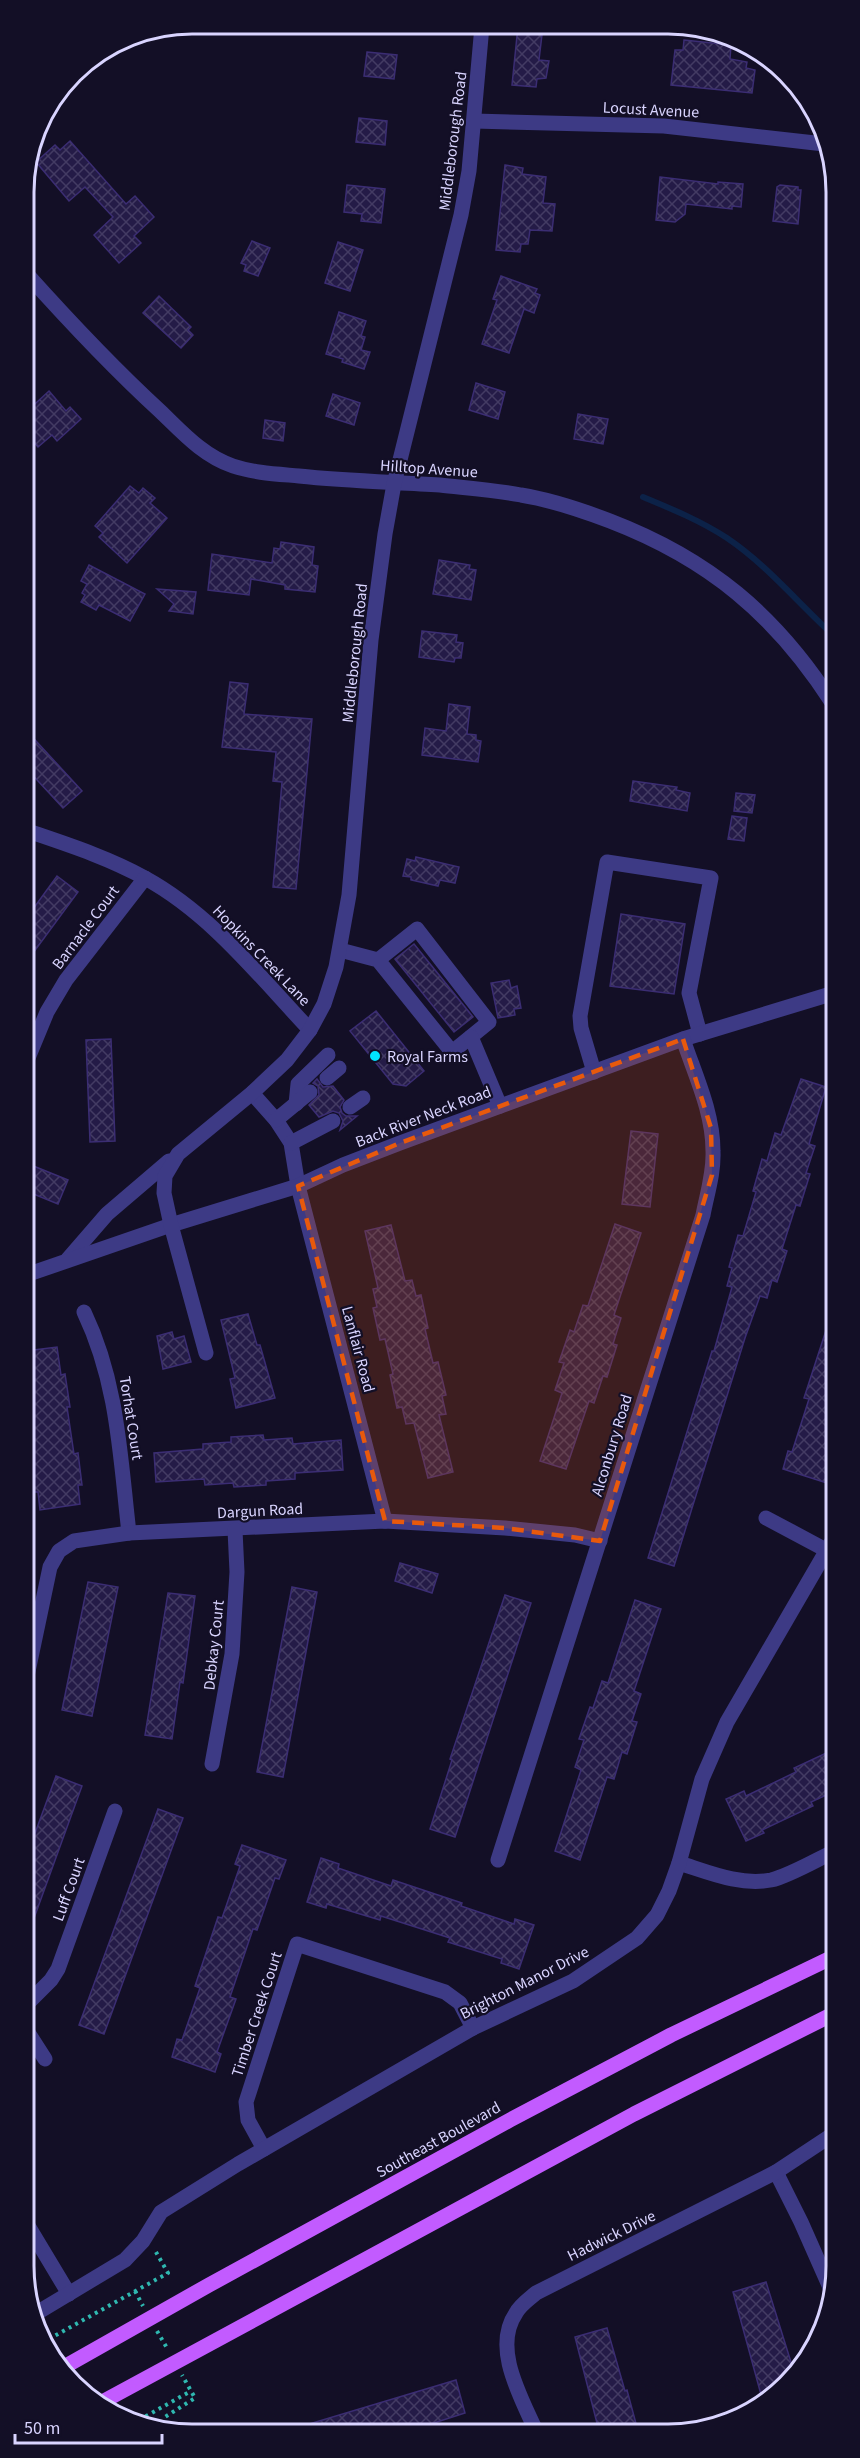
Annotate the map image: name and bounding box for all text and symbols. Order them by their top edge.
street label: Middleborough Road [434,70,472,212]
street label: Locust Avenue [602,96,700,124]
street label: Hilltop Avenue [379,455,479,483]
street label: Middleborough Road [337,582,373,724]
street label: Barnacle Court [47,881,125,974]
street label: Hopkins Creek Lane [207,900,315,1011]
place label: Royal Farms [387,1046,468,1068]
marker: Royal Farms [368,1049,382,1063]
street label: Back River Neck Road [352,1081,495,1153]
street label: Lanflair Road [336,1304,380,1395]
street label: Torhat Court [114,1375,149,1462]
street label: Alconbury Road [586,1392,638,1499]
street label: Dargun Road [216,1498,304,1524]
street label: Debkay Court [198,1598,230,1691]
street label: Luff Court [47,1854,91,1924]
street label: Brighton Manor Drive [456,1941,593,2025]
street label: Timber Creek Court [226,1948,288,2080]
street label: Southeast Boulevard [372,2097,505,2183]
street label: Hadwick Drive [564,2205,659,2267]
scale bar [15,2407,162,2445]
text: 50 m [24,2416,60,2441]

